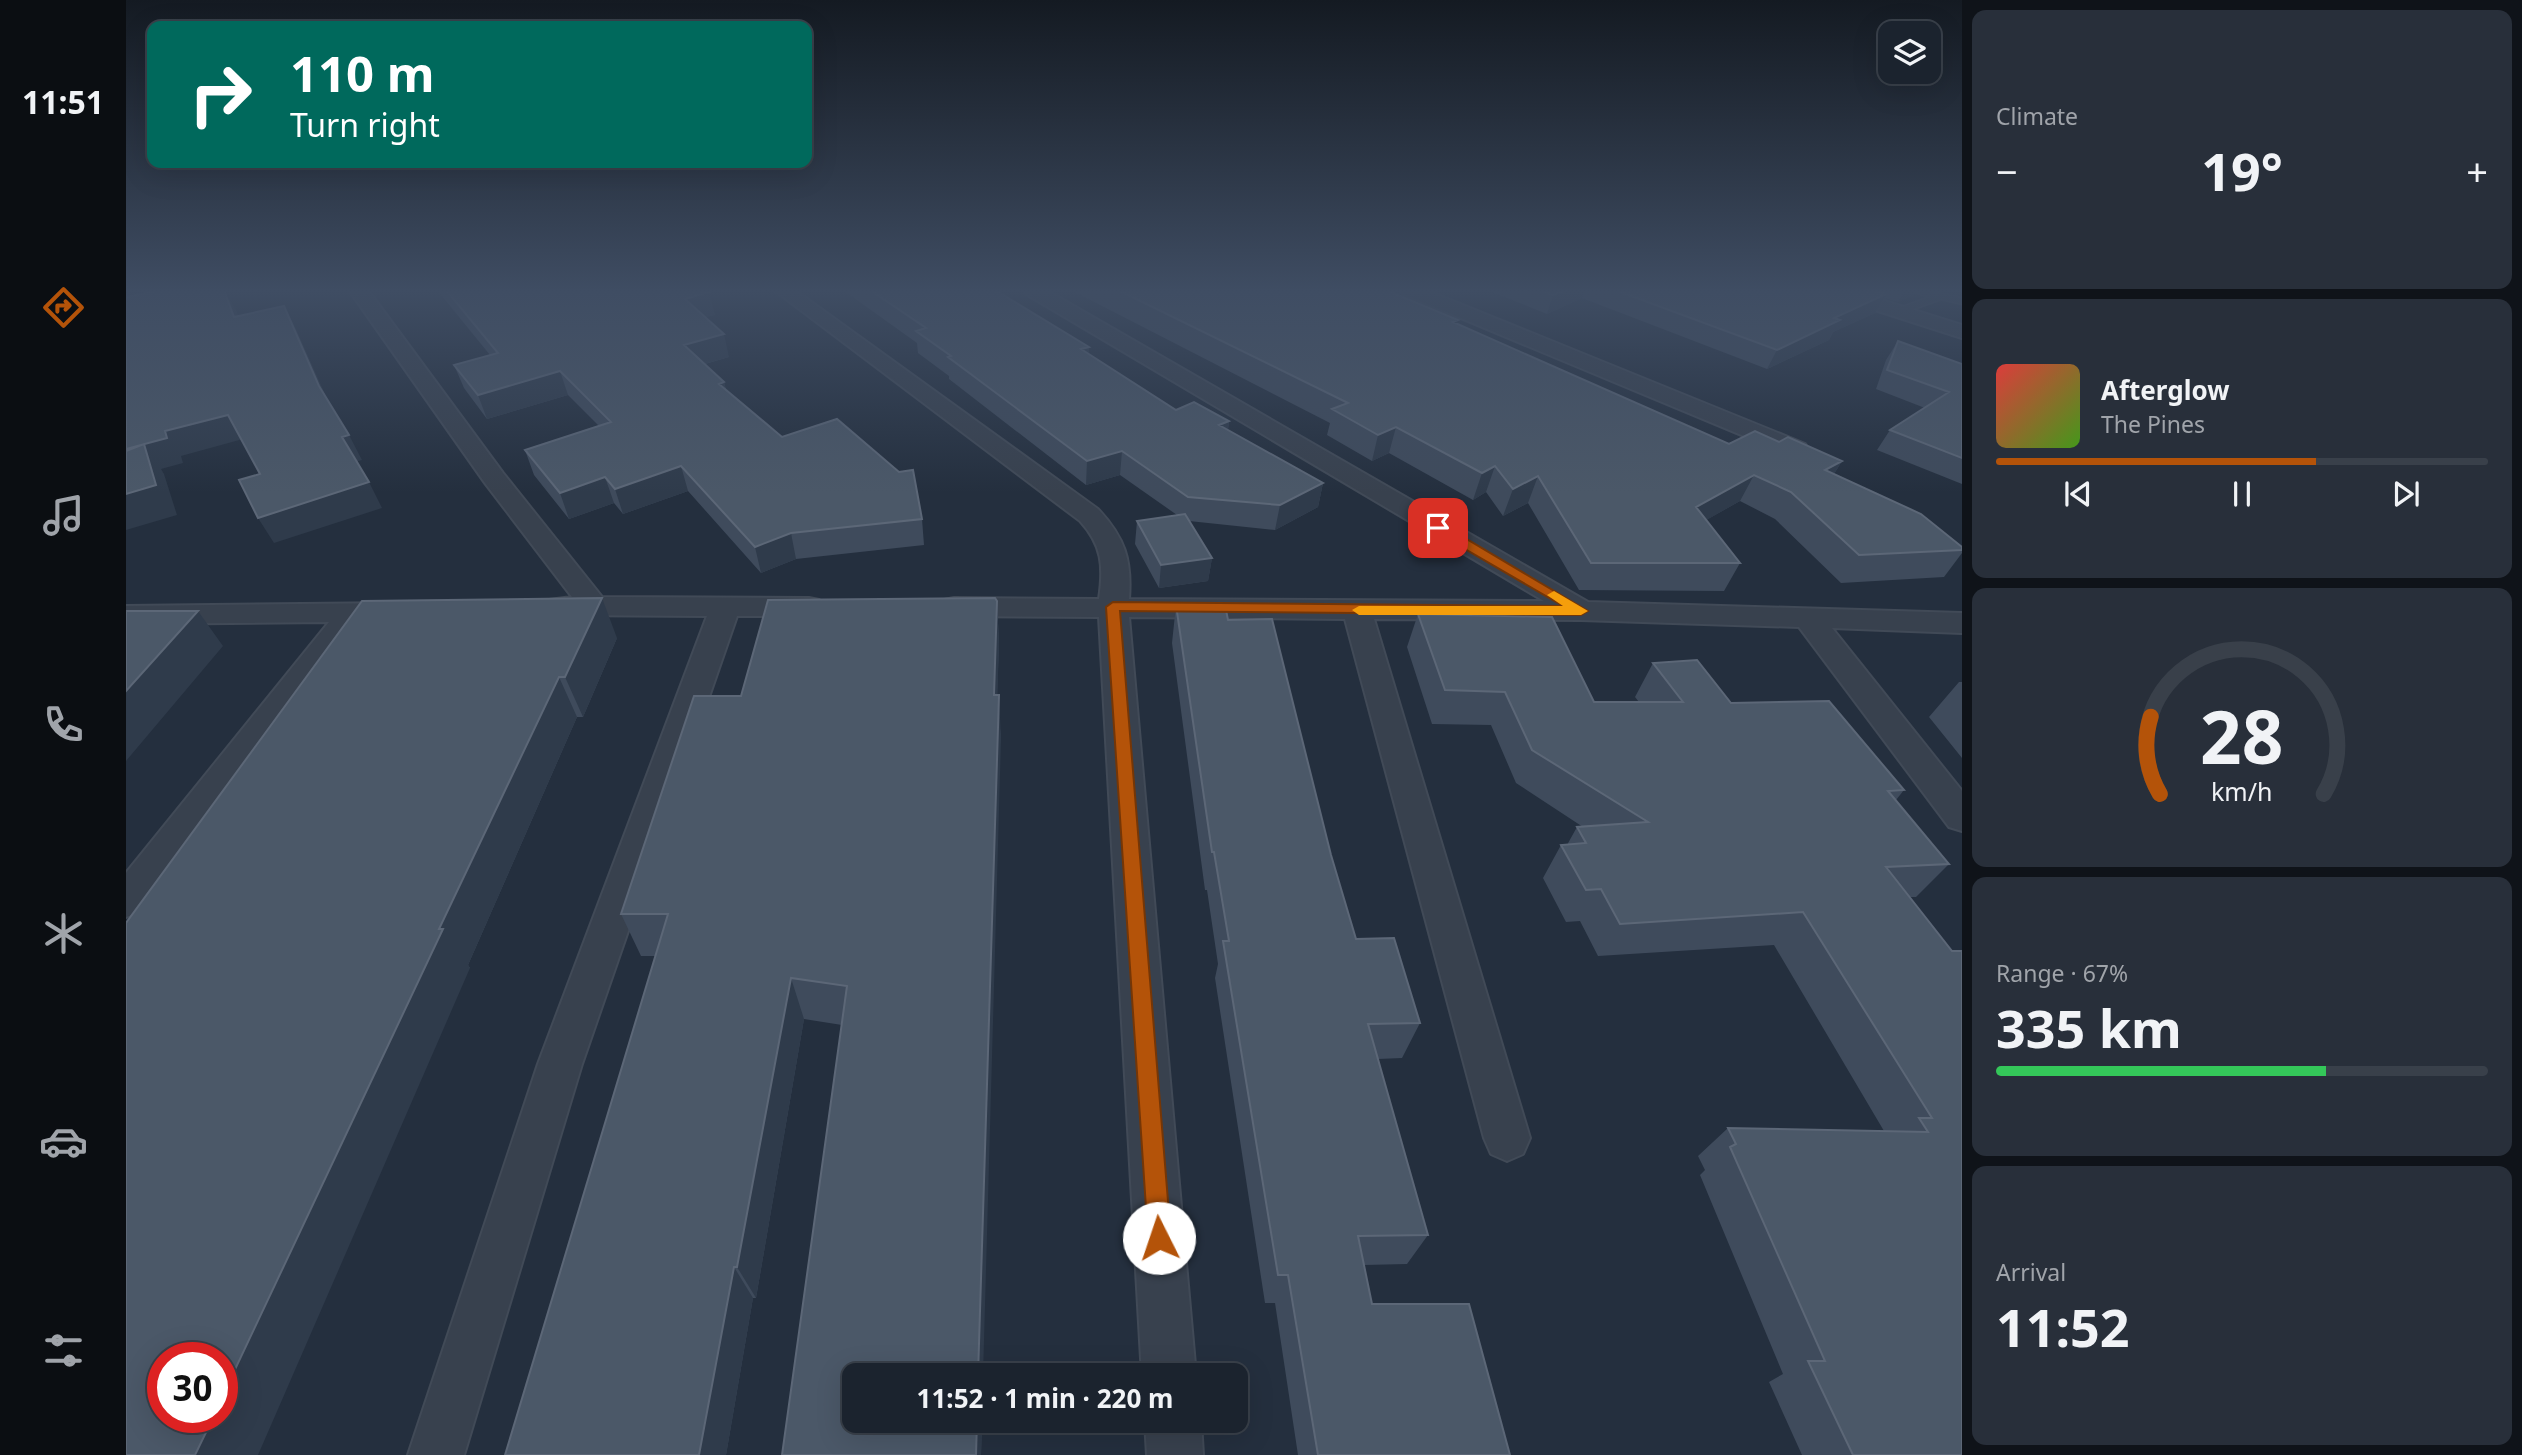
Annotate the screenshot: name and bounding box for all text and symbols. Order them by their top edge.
map controls [1878,21,1941,84]
button: layers [1878,21,1941,84]
text: 110 m [290,40,435,106]
icon: right [175,49,266,140]
text: 11:51 [22,80,104,123]
text: Climate [1996,100,2078,132]
text: Turn right [290,103,440,146]
text: 19° [2201,135,2283,206]
text: − [1996,145,2018,197]
text: + [2466,145,2488,197]
icon: directions [39,283,88,332]
text: Afterglow [2101,372,2229,408]
text: The Pines [2101,408,2205,440]
icon: previous [2059,475,2097,513]
icon: pause [2223,475,2261,513]
icon: next [2387,475,2425,513]
icon: music [39,491,88,540]
pin [1408,498,1468,558]
icon: arrive [1419,509,1457,547]
text: 28 [2200,686,2284,785]
icon: phone [39,700,88,749]
text: km/h [2211,773,2273,807]
icon: climate [39,909,88,958]
text: Range · 67% [1996,957,2128,989]
text: 335 km [1996,992,2182,1063]
icon: car [39,1117,88,1166]
position arrow [1122,1201,1196,1275]
text: Arrival [1996,1256,2066,1288]
text: 11:52 [1996,1291,2130,1362]
icon: filters [39,1326,88,1375]
speed limit sign: 30 [147,1342,238,1433]
text: 11:52 · 1 min · 220 m [917,1380,1173,1416]

